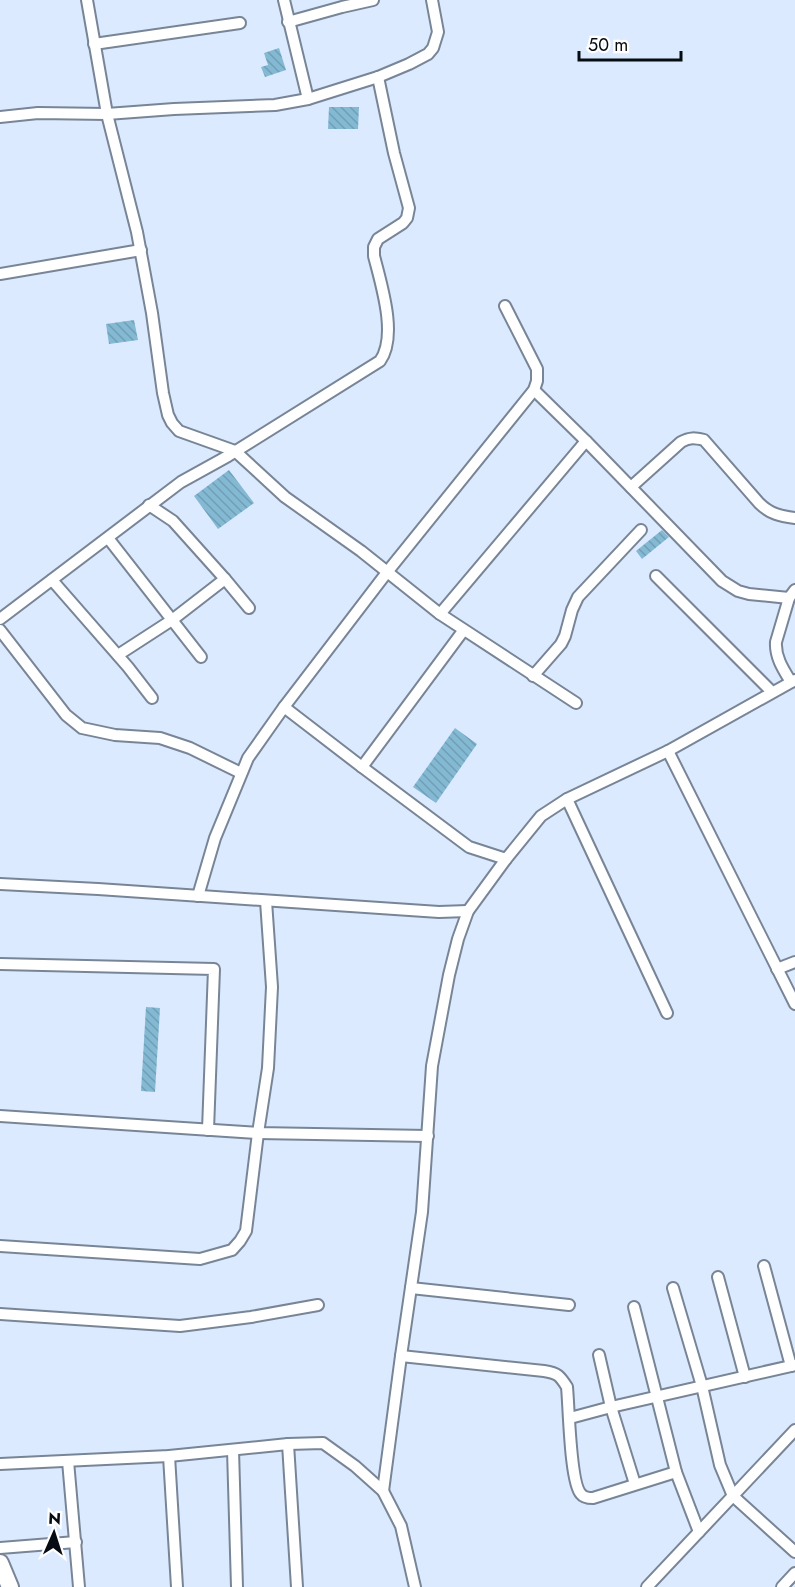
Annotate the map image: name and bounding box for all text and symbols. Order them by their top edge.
scale bar [579,24,681,62]
text: 50 m [588,32,628,58]
north arrow [24,1503,84,1563]
text: N [48,1507,62,1530]

